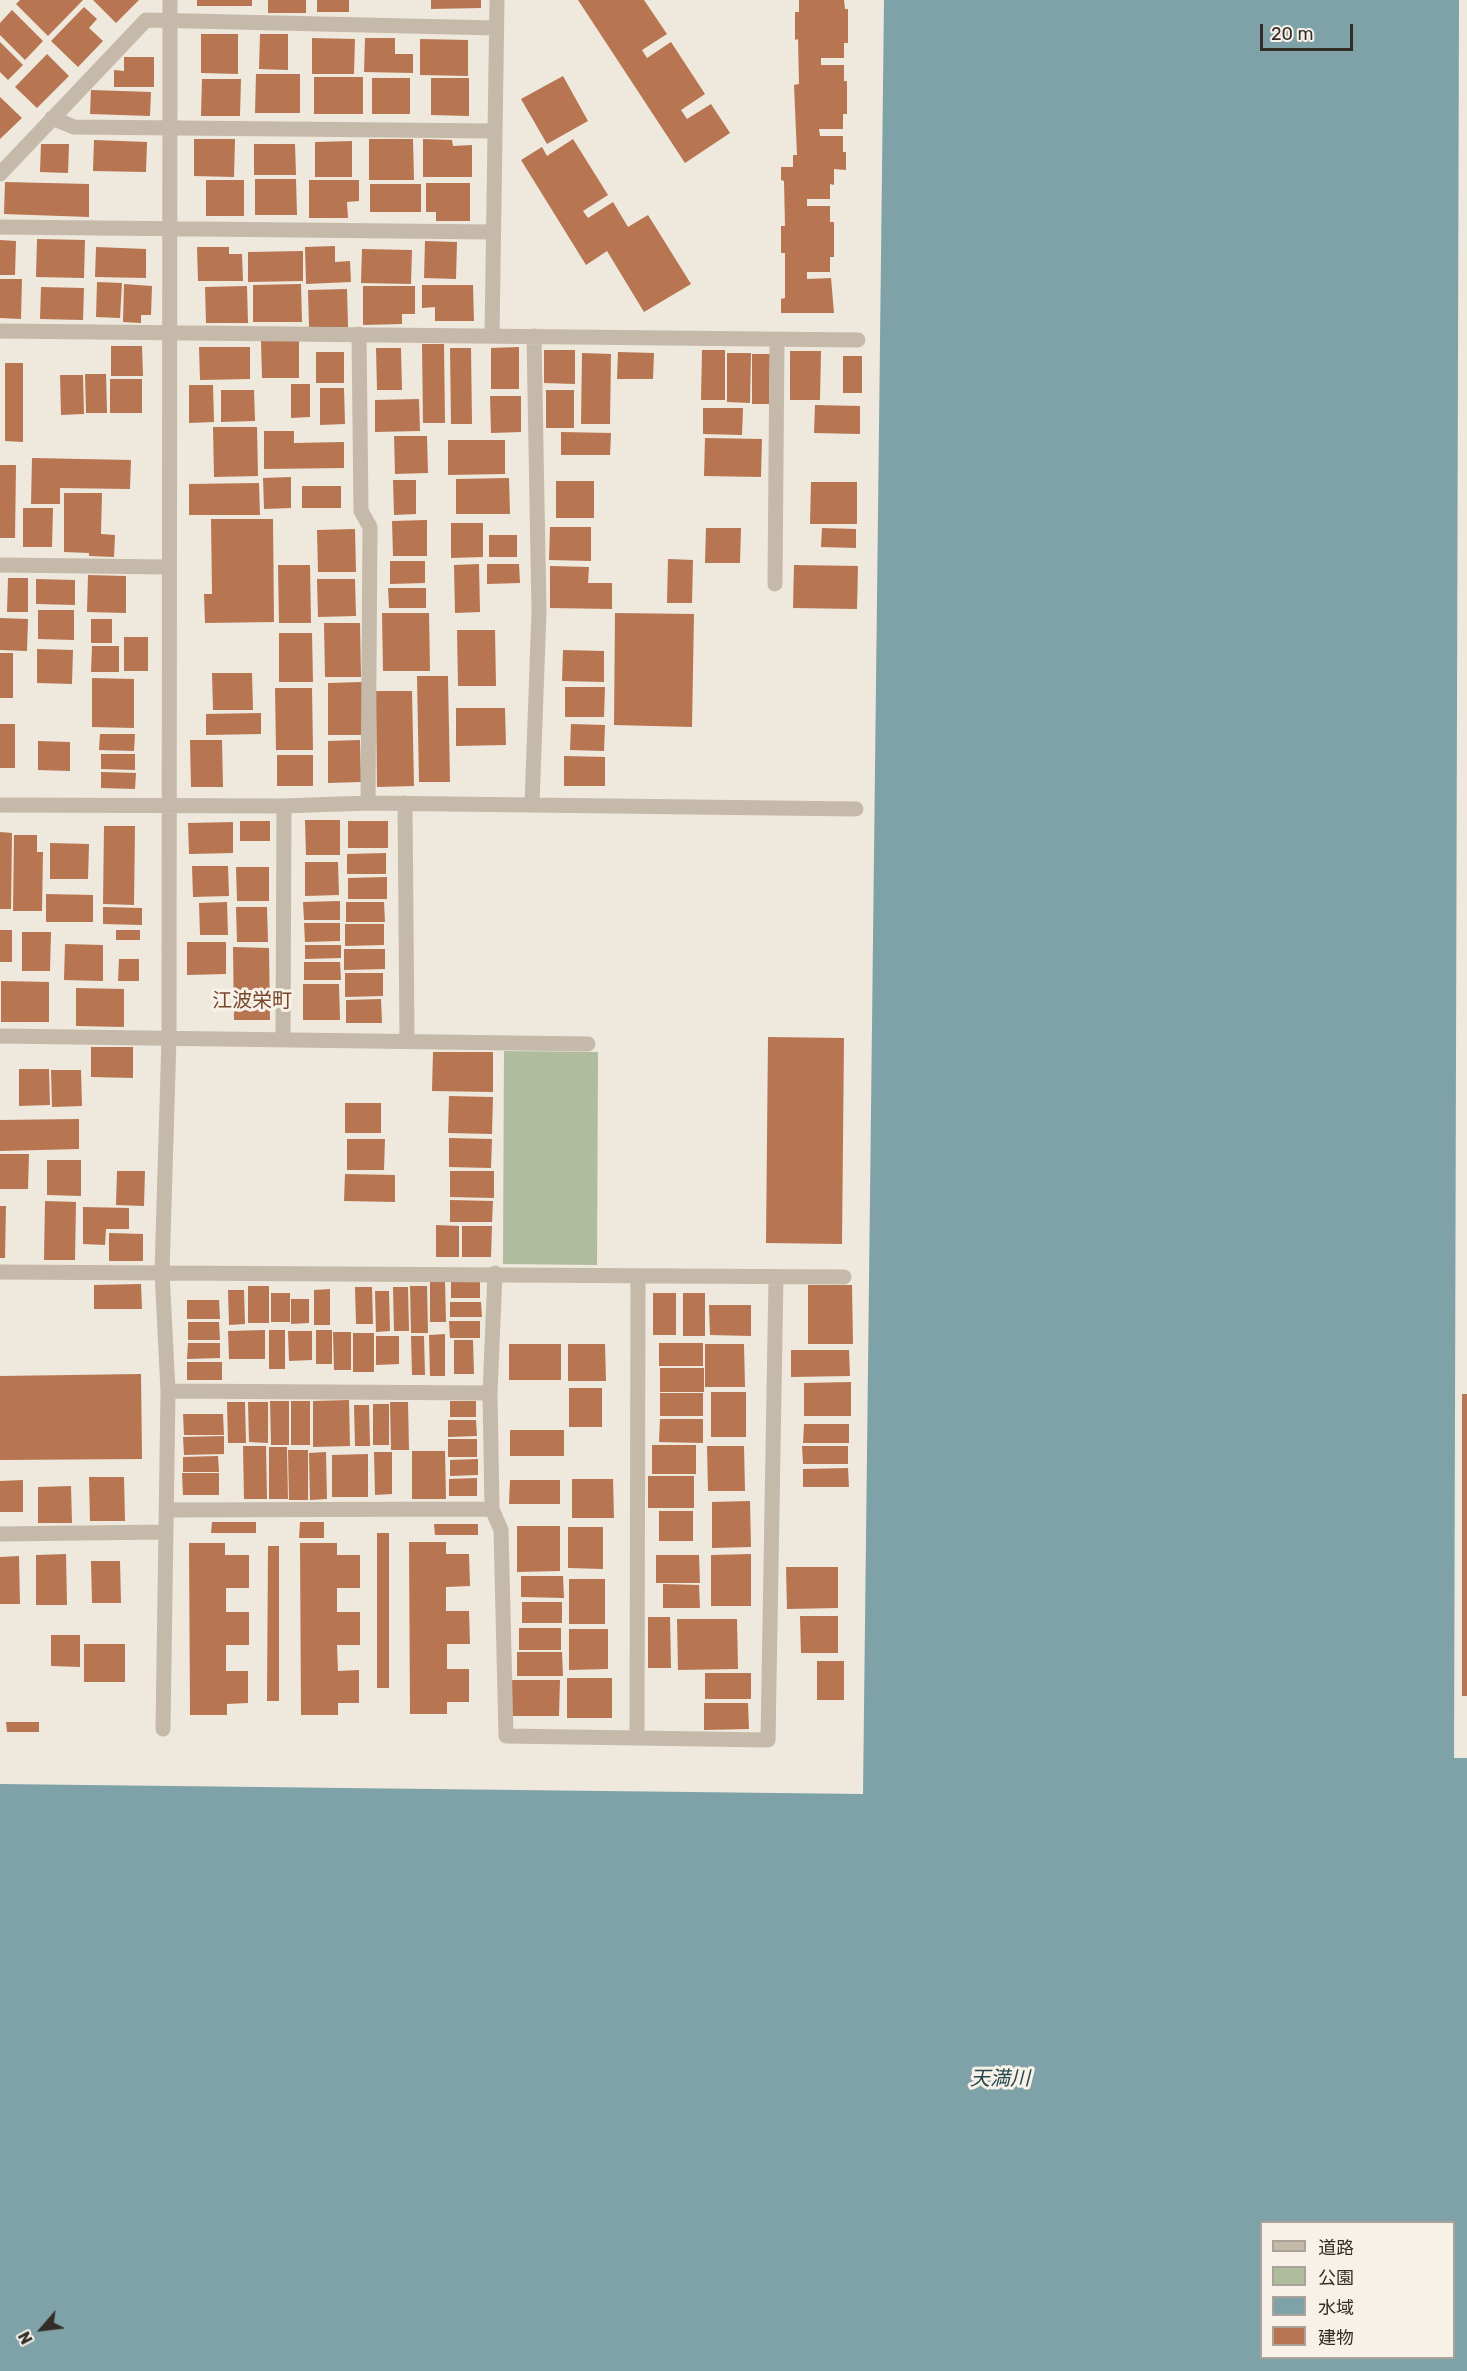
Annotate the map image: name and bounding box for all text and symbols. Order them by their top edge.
scale bar [1263,12,1356,50]
text: 20 m [1271,23,1313,45]
district label: 江波栄町 [212,989,292,1013]
water label: 天満川 [970,2067,1030,2091]
legend [1260,2221,1455,2359]
text: 道路 [1318,2237,1354,2259]
text: 公園 [1318,2267,1354,2289]
text: 水域 [1318,2297,1354,2319]
north arrow [12,2299,72,2359]
text: 建物 [1318,2327,1354,2349]
text: N [15,2328,37,2347]

